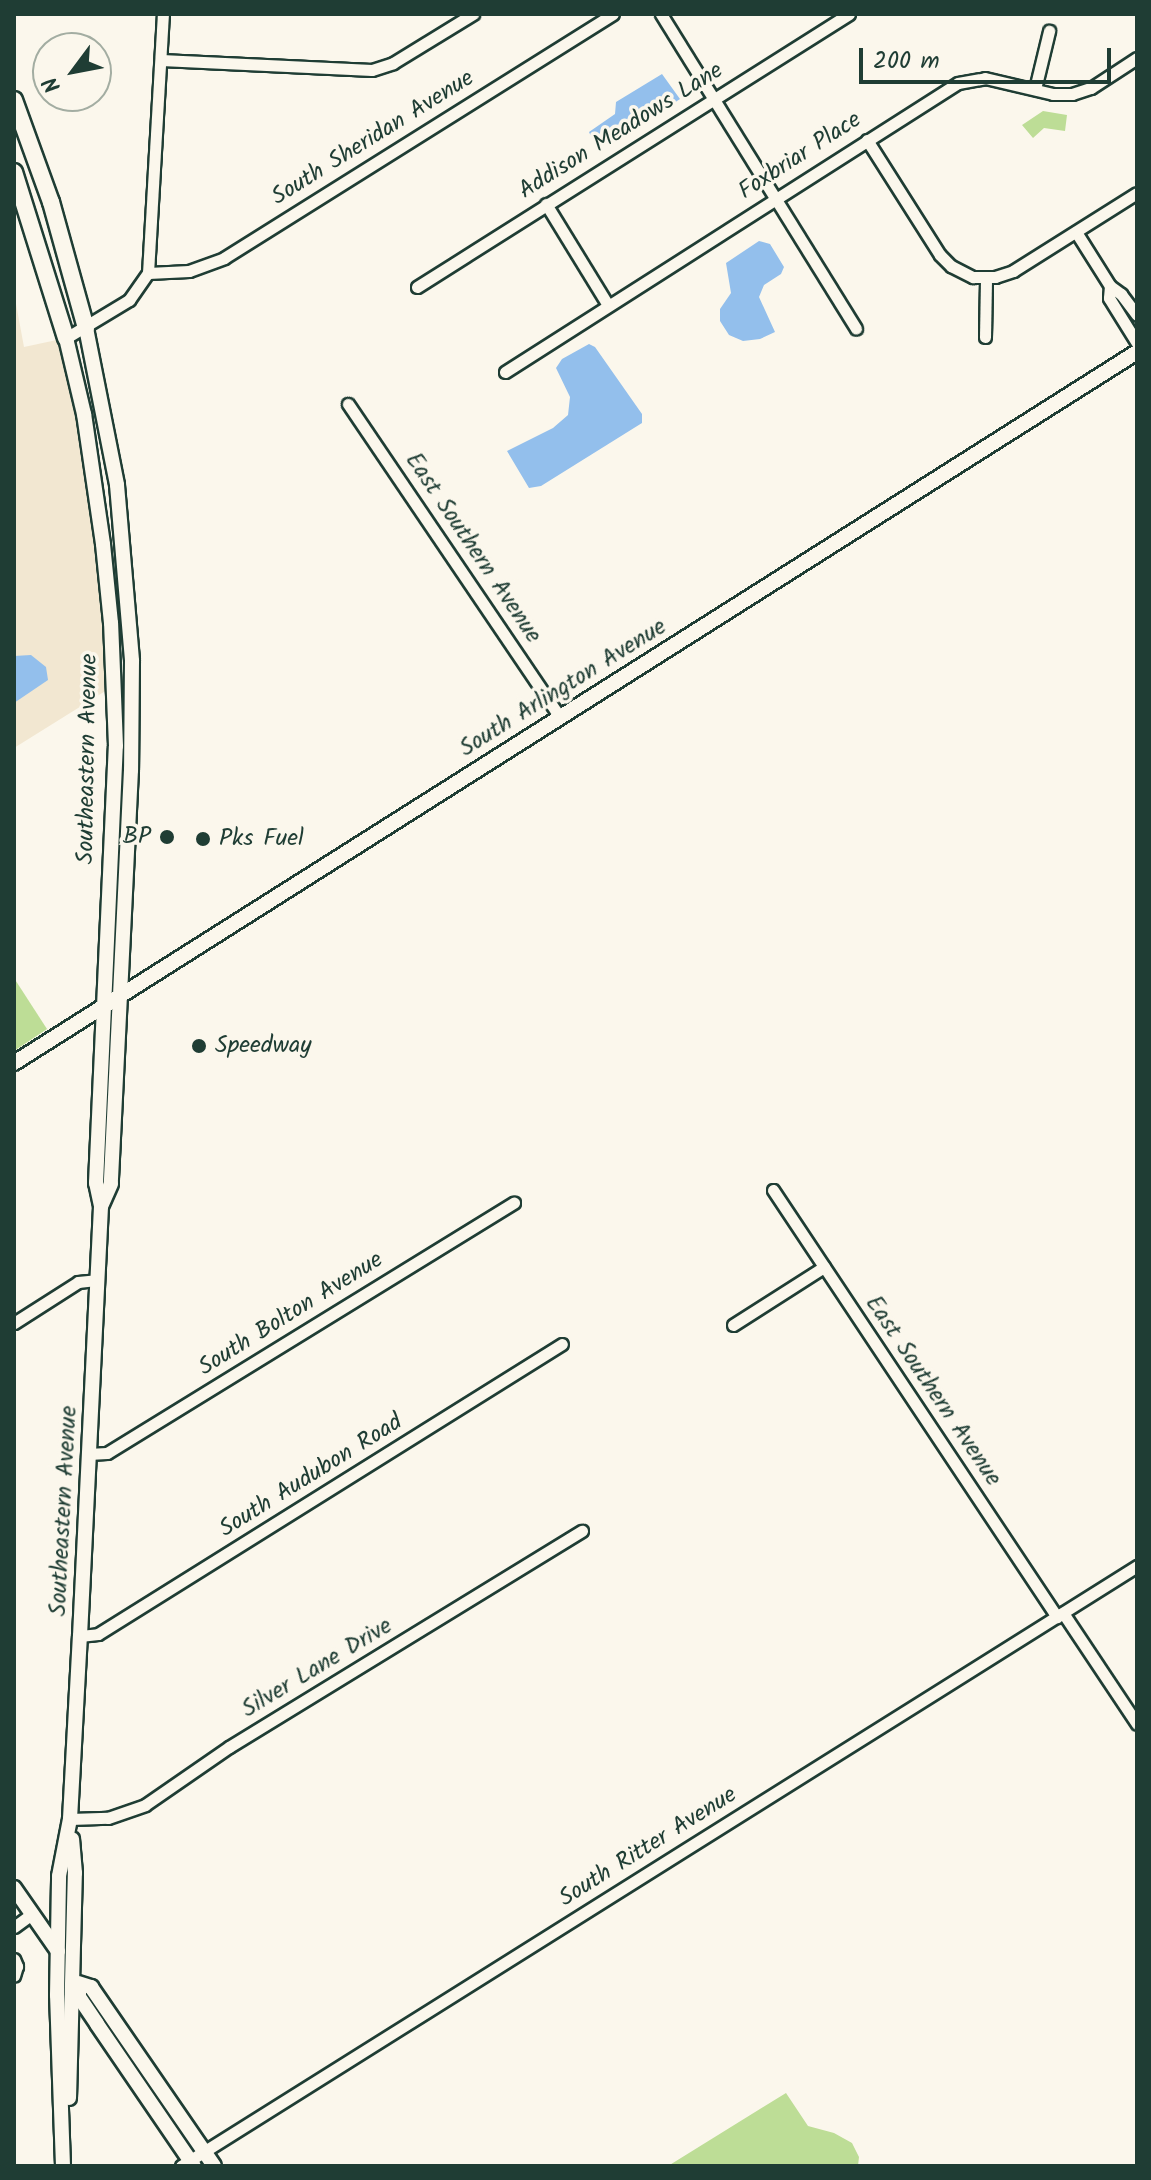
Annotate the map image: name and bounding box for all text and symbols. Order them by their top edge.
north arrow [32,32,112,112]
scale bar [863,32,1115,82]
text: 200 m [873,42,940,81]
street label: Addison Meadows Lane [513,56,729,206]
street label: South Sheridan Avenue [266,64,480,212]
text: N [34,69,71,99]
street label: Foxbriar Place [733,106,867,206]
street label: East Southern Avenue [399,447,547,649]
street label: South Arlington Avenue [454,613,672,763]
street label: Southeastern Avenue [72,653,104,865]
place label: BP [123,823,151,851]
place label: Pks Fuel [219,825,304,853]
marker: BP [158,828,176,846]
marker: Pks Fuel [194,830,212,848]
place label: Speedway [215,1032,311,1060]
marker: Speedway [190,1037,208,1055]
street label: South Bolton Avenue [193,1246,389,1382]
street label: East Southern Avenue [859,1290,1007,1492]
street label: Southeastern Avenue [44,1405,84,1617]
street label: South Audubon Road [214,1408,408,1544]
street label: Silver Lane Drive [237,1612,397,1724]
street label: South Ritter Avenue [554,1781,742,1913]

